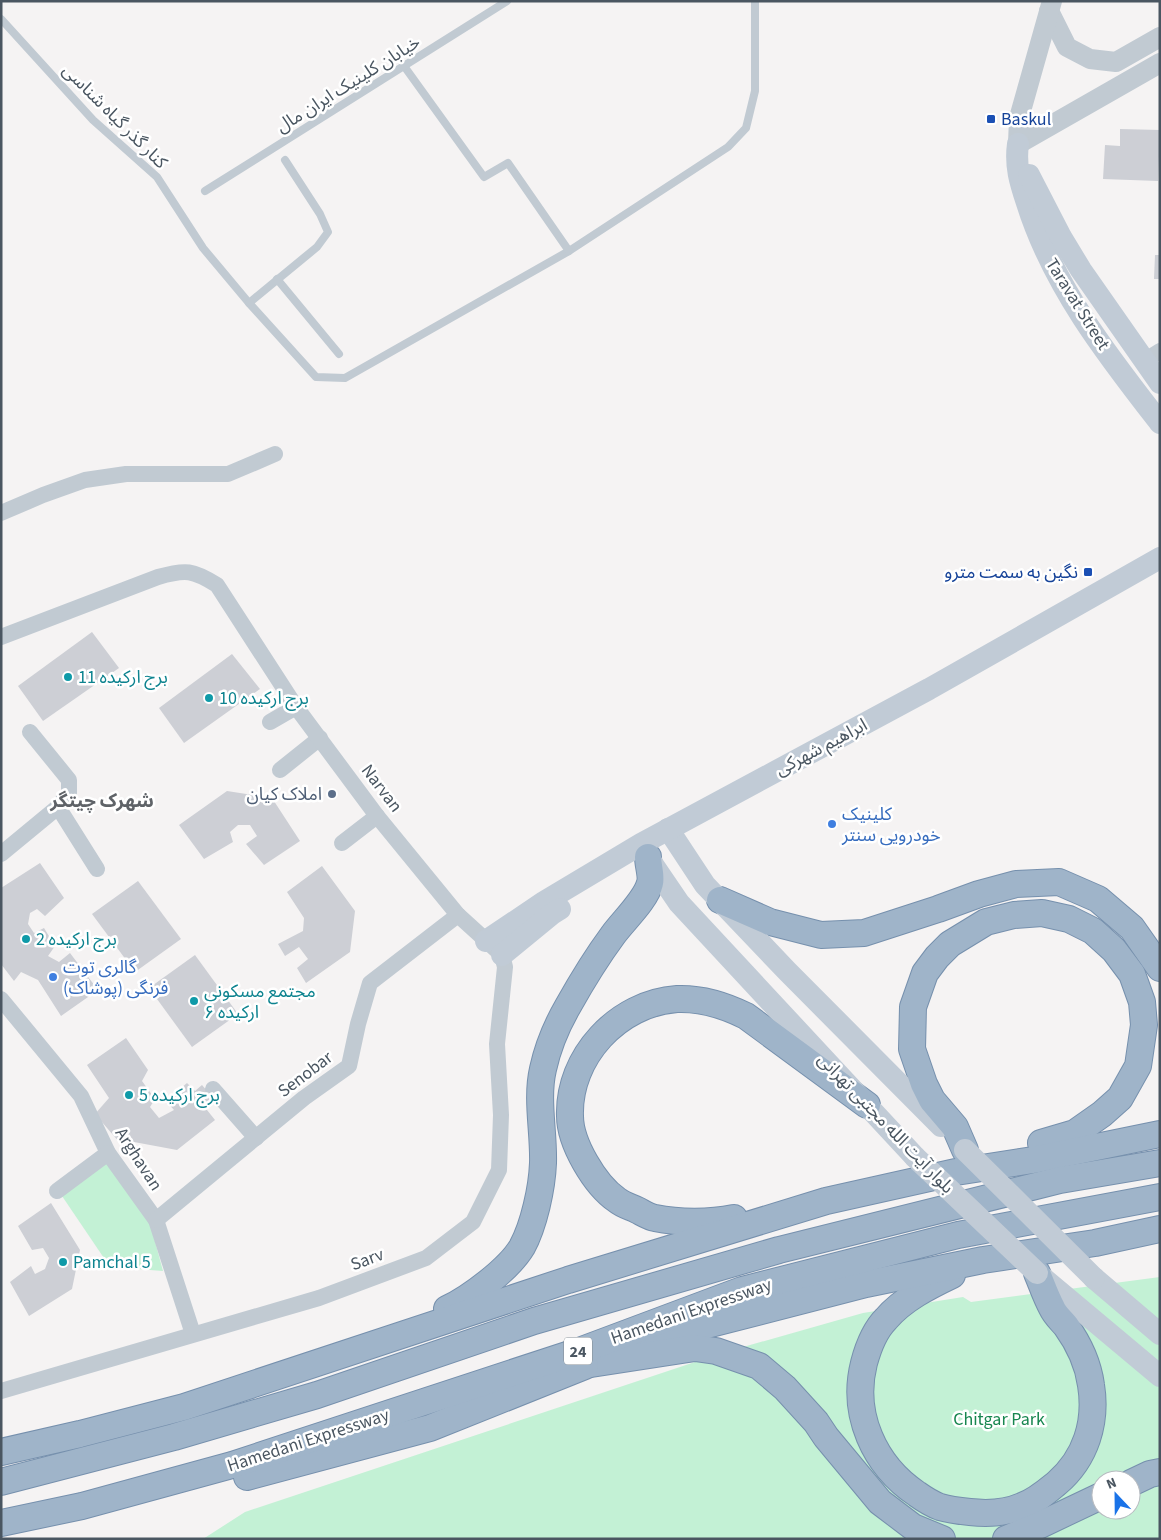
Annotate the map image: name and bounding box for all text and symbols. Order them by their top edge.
street label: خیابان کلینیک ایران مال [271,30,425,139]
street label: کنار گذر گیاه شناسی [57,58,173,175]
place label: Baskul [1001,107,1051,132]
marker: Baskul [985,113,997,125]
street label: Taravat Street [1039,254,1116,355]
place label: نگین به سمت مترو [944,560,1078,585]
marker: نگین به سمت مترو [1082,566,1094,578]
place label: برج ارکیده 11 [78,665,168,690]
marker: برج ارکیده 11 [62,671,74,683]
place label: برج ارکیده 10 [219,686,309,711]
marker: برج ارکیده 10 [203,692,215,704]
street label: ابراهیم شهرکی [771,713,872,782]
street label: Narvan [355,759,408,818]
place label: املاک کیان [246,782,322,807]
district label: شهرک چیتگر [49,788,154,815]
marker: املاک کیان [326,788,338,800]
place label: کلینیک خودرویی سنتر [841,802,941,848]
marker: کلینیک خودرویی سنتر [826,818,838,830]
place label: برج ارکیده 2 [36,927,117,952]
marker: برج ارکیده 2 [20,933,32,945]
place label: گالری توت فرنگی (پوشاک) [63,955,168,1001]
marker: گالری توت فرنگی (پوشاک) [47,971,59,983]
place label: مجتمع مسکونی ارکیده ۶ [204,979,316,1025]
marker: مجتمع مسکونی ارکیده ۶ [188,995,200,1007]
street label: Senobar [273,1045,339,1103]
street label: بلوار آیت الله مجتبی تهرانی [812,1047,960,1199]
place label: برج ارکیده 5 [139,1083,220,1108]
marker: برج ارکیده 5 [123,1089,135,1101]
street label: Arghavan [109,1123,168,1196]
street label: Sarv [347,1242,388,1277]
place label: Pamchal 5 [73,1250,151,1275]
marker: Pamchal 5 [57,1256,69,1268]
street label: Hamedani Expressway [607,1272,776,1351]
road number: 24 [564,1338,592,1364]
street label: Hamedani Expressway [224,1402,393,1478]
park label: Chitgar Park [953,1407,1045,1432]
north arrow [1091,1470,1141,1520]
text: N [1103,1473,1120,1495]

